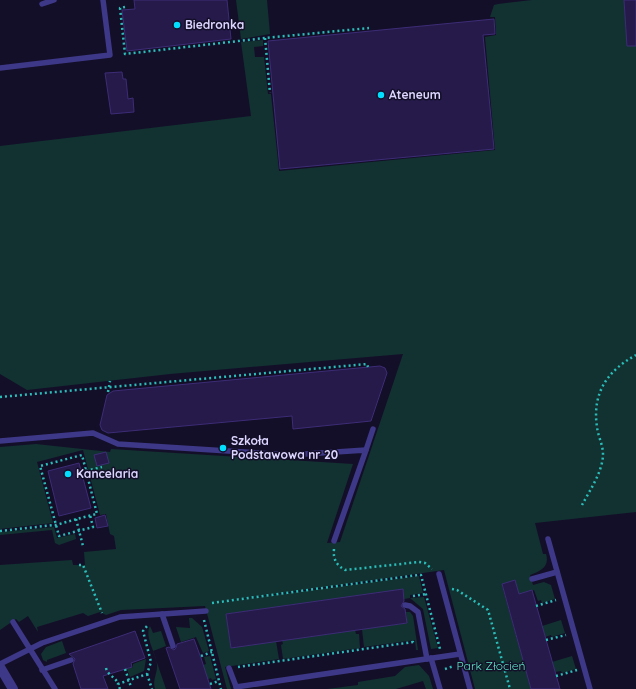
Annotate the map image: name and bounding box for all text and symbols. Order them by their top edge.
place label: Biedronka [185,17,244,32]
marker: Biedronka [172,20,182,30]
place label: Ateneum [389,87,441,102]
marker: Ateneum [376,90,386,100]
place label: Szkoła Podstawowa nr 20 [231,433,338,462]
marker: Szkoła Podstawowa nr 20 [218,443,228,453]
place label: Kancelaria [76,466,138,481]
marker: Kancelaria [63,469,73,479]
park label: Park Złocień [457,658,525,673]

